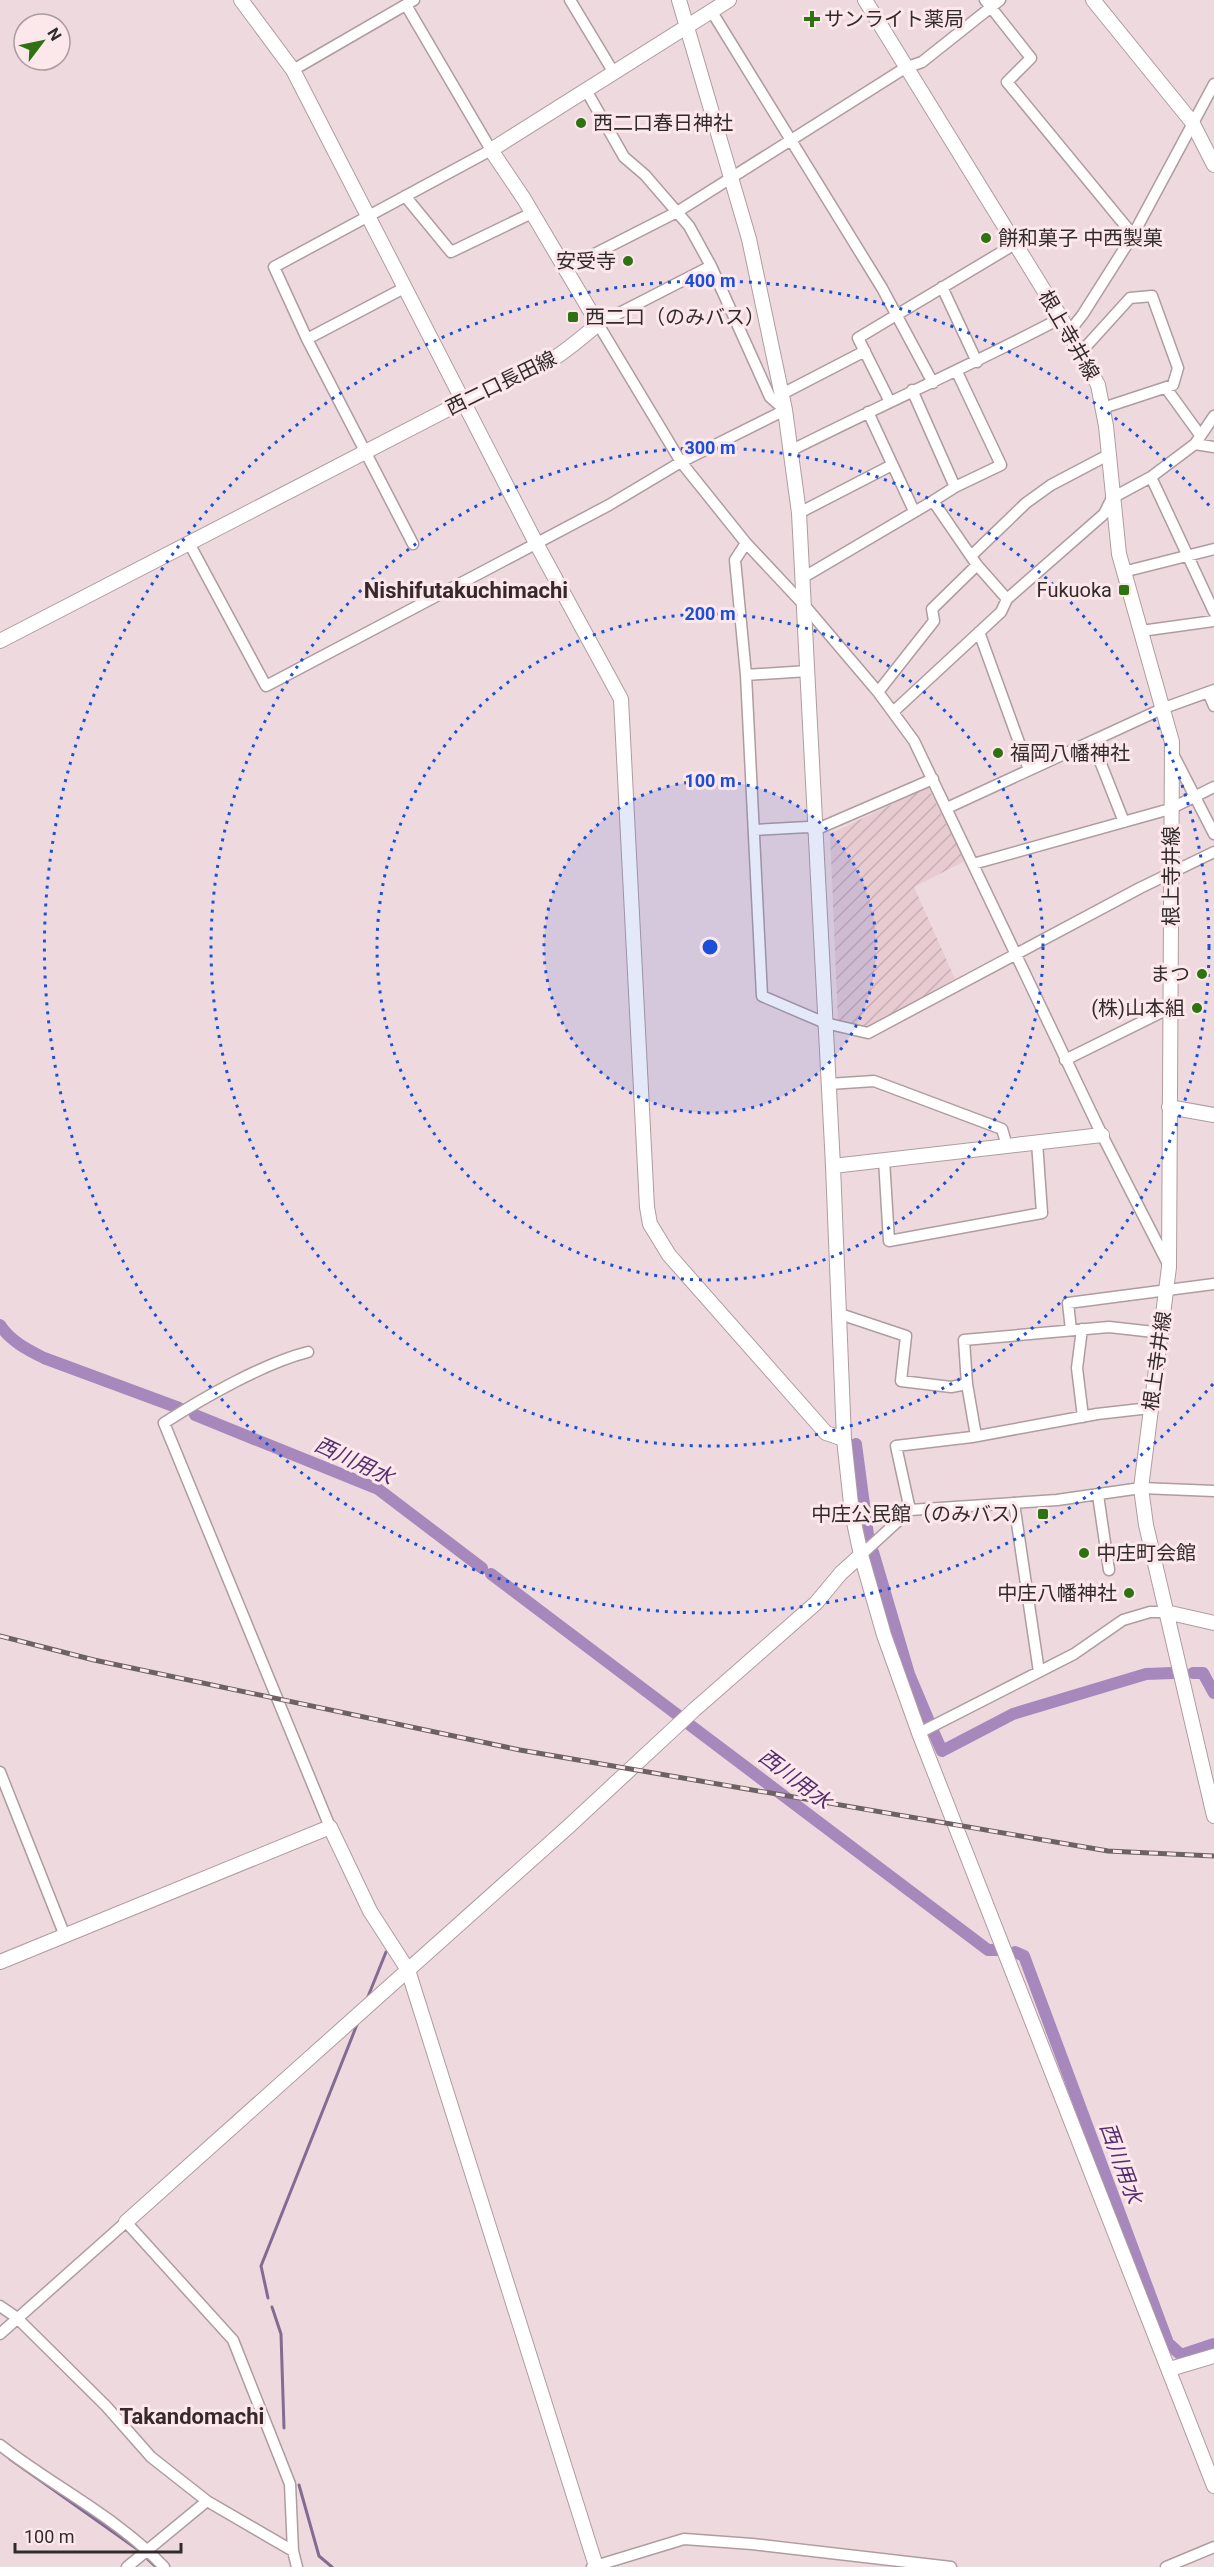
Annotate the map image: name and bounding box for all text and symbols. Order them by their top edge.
place label: サンライト薬局 [824,7,964,31]
north arrow [12,12,72,72]
marker: サンライト薬局 [805,12,819,26]
text: N [43,24,65,44]
place label: 西二口春日神社 [593,111,733,135]
marker: 西二口春日神社 [574,116,588,130]
place label: 餅和菓子 中西製菓 [998,226,1163,250]
marker: 餅和菓子 中西製菓 [979,231,993,245]
place label: 安受寺 [556,249,616,273]
marker: 安受寺 [621,254,635,268]
text: 400 m [684,270,736,291]
street label: 根上寺井線 [1034,286,1104,384]
place label: 西二口（のみバス） [585,305,765,329]
marker: 西二口（のみバス） [566,310,580,324]
street label: 西二口長田線 [442,346,560,420]
text: 300 m [684,437,736,458]
district label: Nishifutakuchimachi [364,578,568,603]
place label: Fukuoka [1037,578,1112,602]
marker: Fukuoka [1117,583,1131,597]
text: 200 m [684,603,736,624]
place label: 福岡八幡神社 [1010,741,1130,765]
marker: 福岡八幡神社 [991,746,1005,760]
text: 100 m [684,770,736,791]
street label: 根上寺井線 [1159,826,1183,926]
centre of rings [700,937,720,957]
place label: まつ [1150,962,1190,986]
marker: まつ [1195,967,1209,981]
place label: (株)山本組 [1091,996,1185,1020]
marker: (株)山本組 [1190,1001,1204,1015]
street label: 根上寺井線 [1138,1310,1176,1412]
water label: 西川用水 [311,1432,399,1490]
place label: 中庄公民館（のみバス） [811,1502,1031,1526]
marker: 中庄公民館（のみバス） [1036,1507,1050,1521]
place label: 中庄町会館 [1096,1541,1196,1565]
marker: 中庄町会館 [1077,1546,1091,1560]
place label: 中庄八幡神社 [997,1581,1117,1605]
marker: 中庄八幡神社 [1122,1586,1136,1600]
water label: 西川用水 [754,1744,837,1815]
water label: 西川用水 [1095,2119,1147,2208]
district label: Takandomachi [120,2404,264,2429]
scale bar [15,2516,182,2554]
text: 100 m [24,2526,75,2547]

